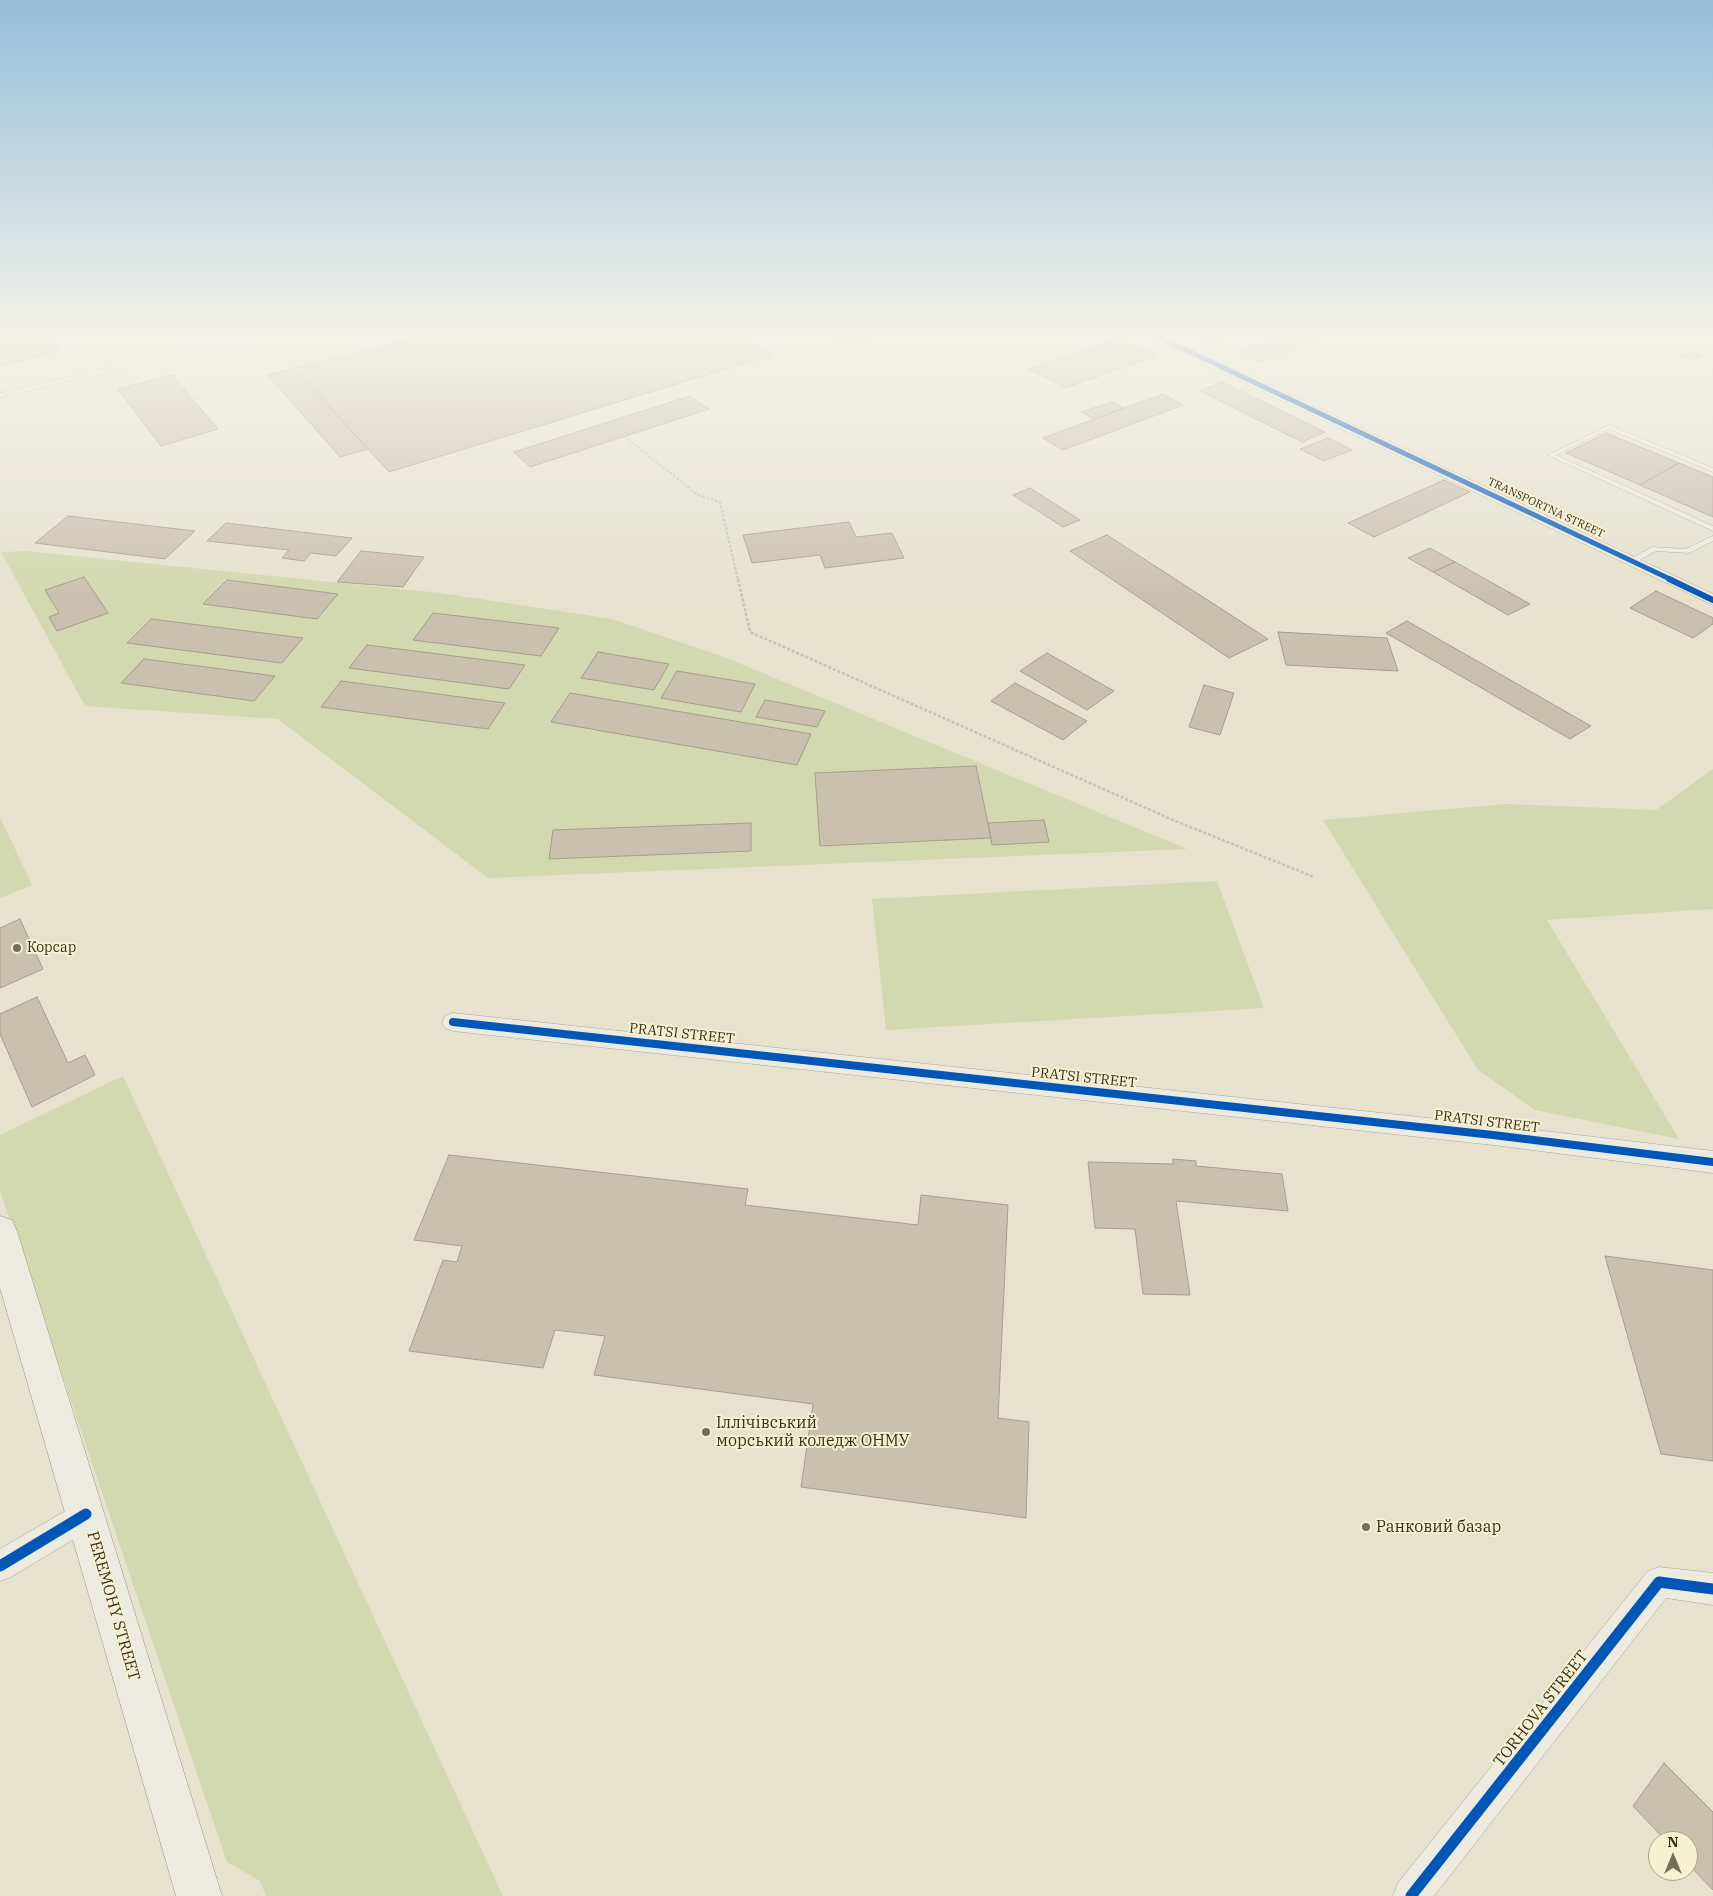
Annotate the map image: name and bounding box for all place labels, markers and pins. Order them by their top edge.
place label: Корсар [27,940,76,956]
marker: Корсар [11,942,23,954]
place label: Іллічівський морський коледж ОНМУ [716,1413,909,1451]
marker: Іллічівський морський коледж ОНМУ [700,1426,712,1438]
place label: Ранковий базар [1376,1517,1501,1537]
marker: Ранковий базар [1360,1521,1372,1533]

